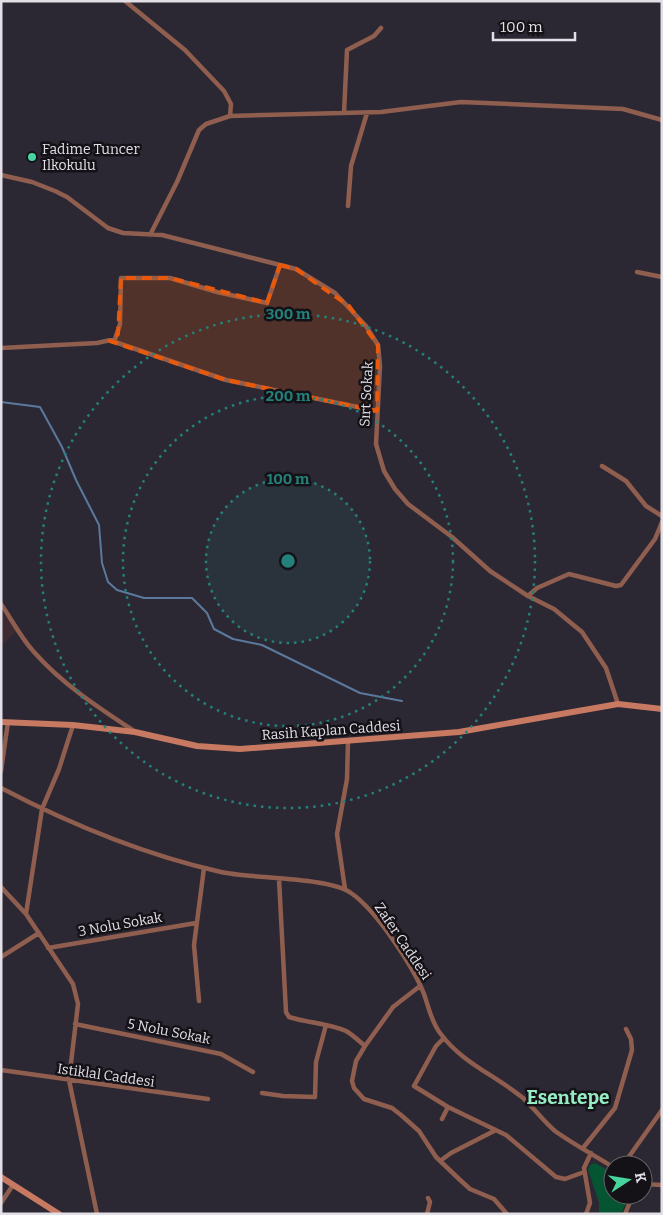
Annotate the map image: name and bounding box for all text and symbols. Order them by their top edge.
scale bar [493,10,576,42]
text: 100 m [500,18,543,36]
place label: Fadime Tuncer Ilkokulu [42,141,140,174]
marker: Fadime Tuncer Ilkokulu [26,151,38,163]
text: 300 m [266,305,311,323]
street label: Sırt Sokak [356,361,377,427]
text: 200 m [266,387,311,405]
text: 100 m [267,470,310,488]
centre of rings [279,552,297,570]
street label: Rasih Kaplan Caddesi [261,717,401,744]
street label: Zafer Caddesi [371,900,435,983]
street label: 3 Nolu Sokak [77,909,163,940]
street label: 5 Nolu Sokak [126,1015,212,1048]
street label: Istiklal Caddesi [56,1060,156,1091]
district label: Esentepe [527,1086,609,1109]
north arrow [603,1155,653,1205]
text: K [631,1171,650,1184]

